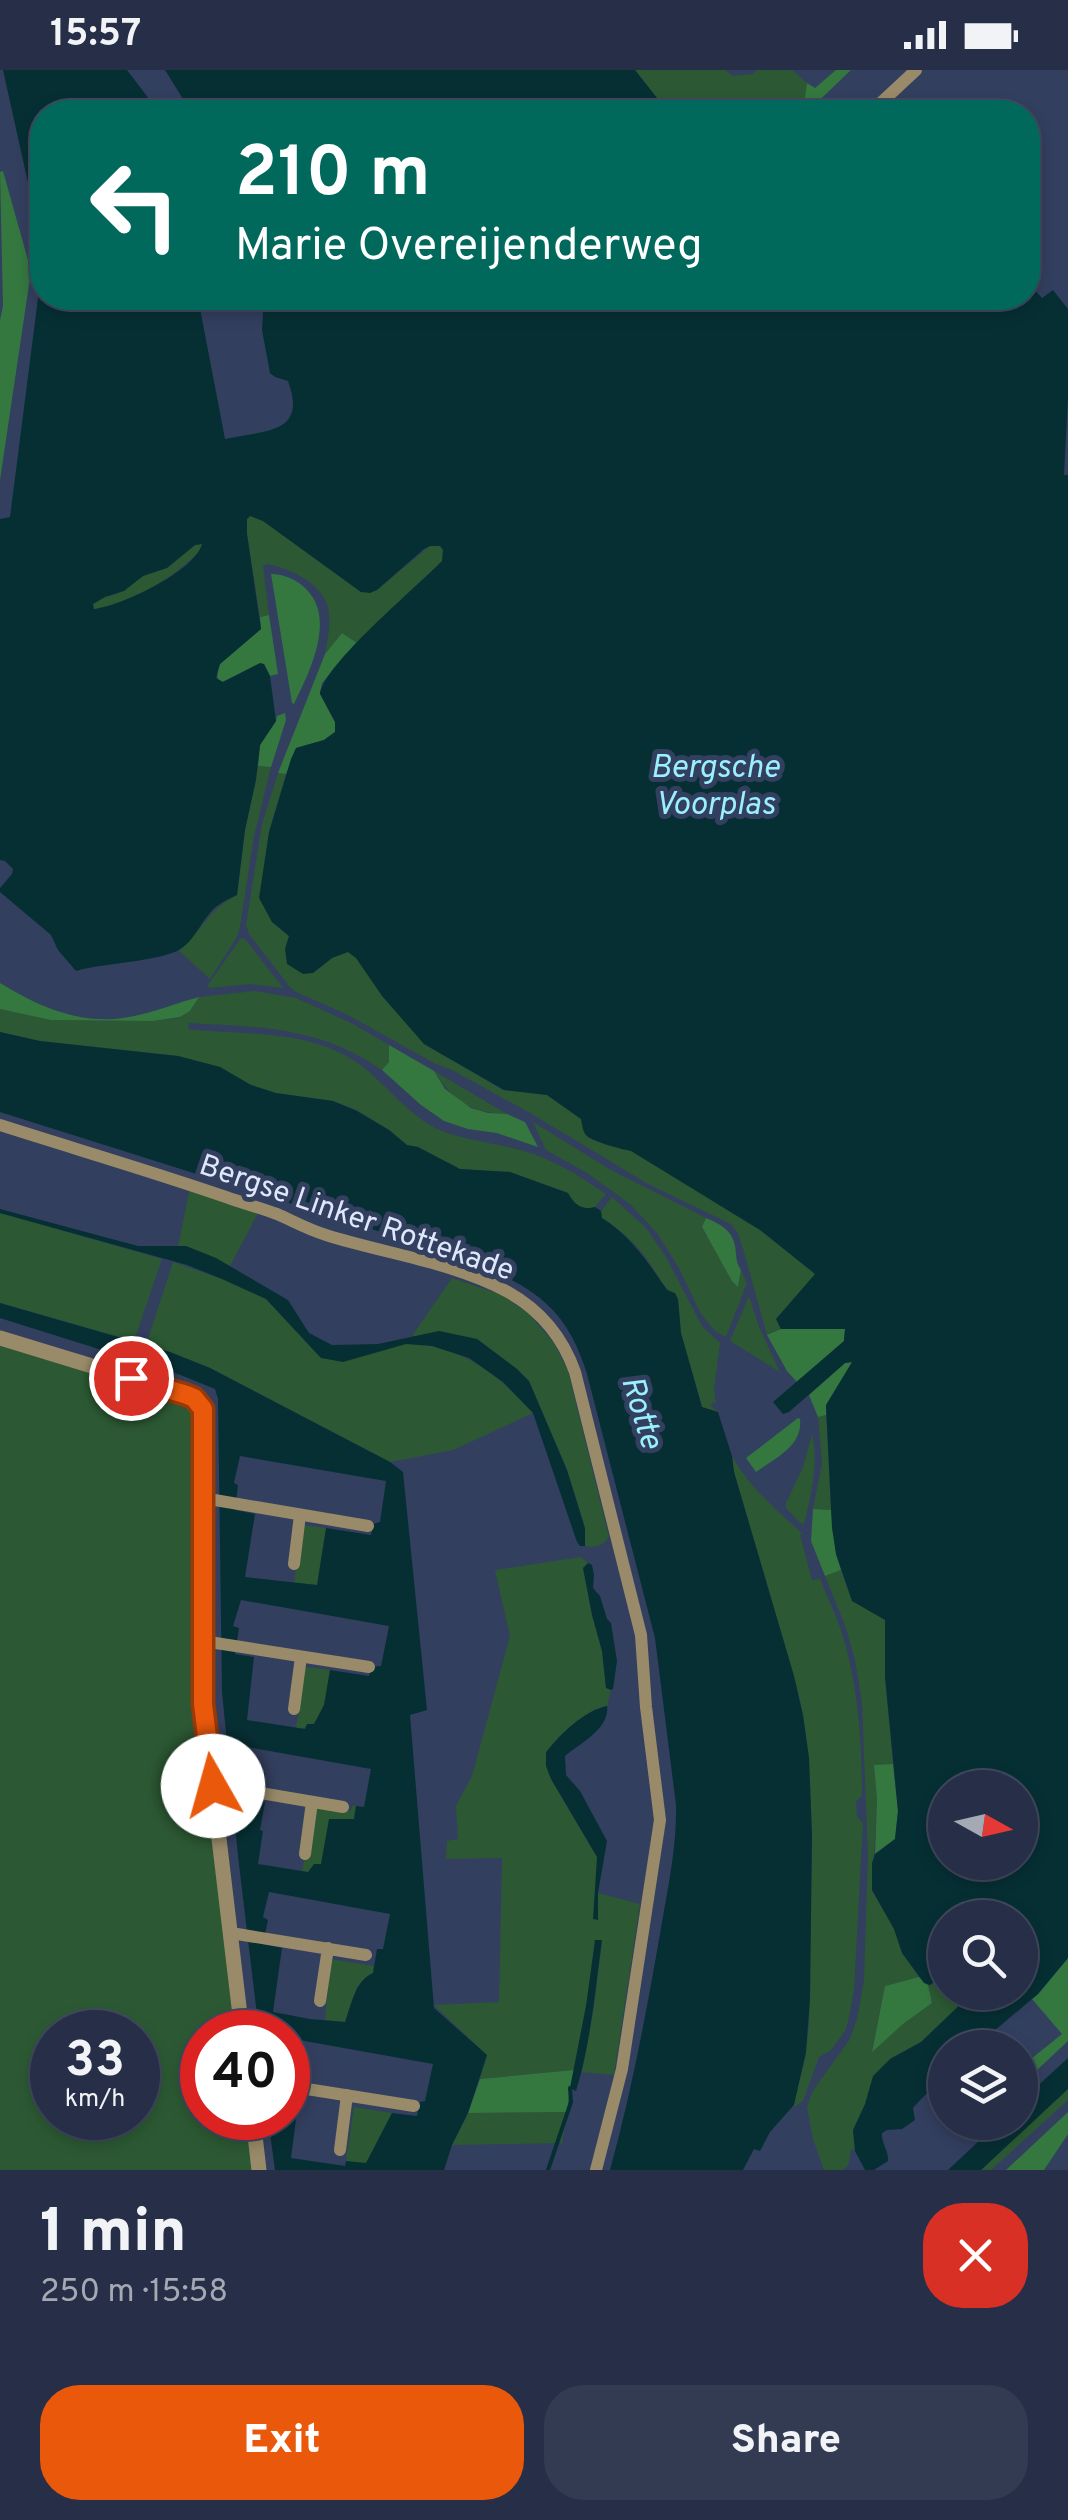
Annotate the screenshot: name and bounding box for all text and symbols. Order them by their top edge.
text: 15:57 [50,11,141,60]
text: 210 m [235,132,431,221]
icon: left [70,140,200,270]
text: Marie Overeijenderweg [235,219,703,276]
water label: Bergsche Voorplas [651,749,780,826]
street label: Bergse Linker Rottekade [194,1148,519,1291]
pin [89,1336,174,1421]
icon: arrive [104,1351,159,1406]
water label: Rotte [610,1372,670,1455]
position arrow [161,1734,265,1838]
north arrow [928,1770,1038,1880]
map controls [928,1770,1038,2140]
button: search [928,1900,1038,2010]
speed limit sign: 40 [180,2010,310,2140]
button: layers [928,2030,1038,2140]
text: 33 [65,2031,125,2094]
text: km/h [65,2084,125,2116]
text: 1 min [40,2197,187,2273]
button: close [923,2203,1028,2308]
text: 250 m · 15:58 [40,2273,228,2313]
button: Exit [40,2385,524,2500]
button: Share [544,2385,1028,2500]

